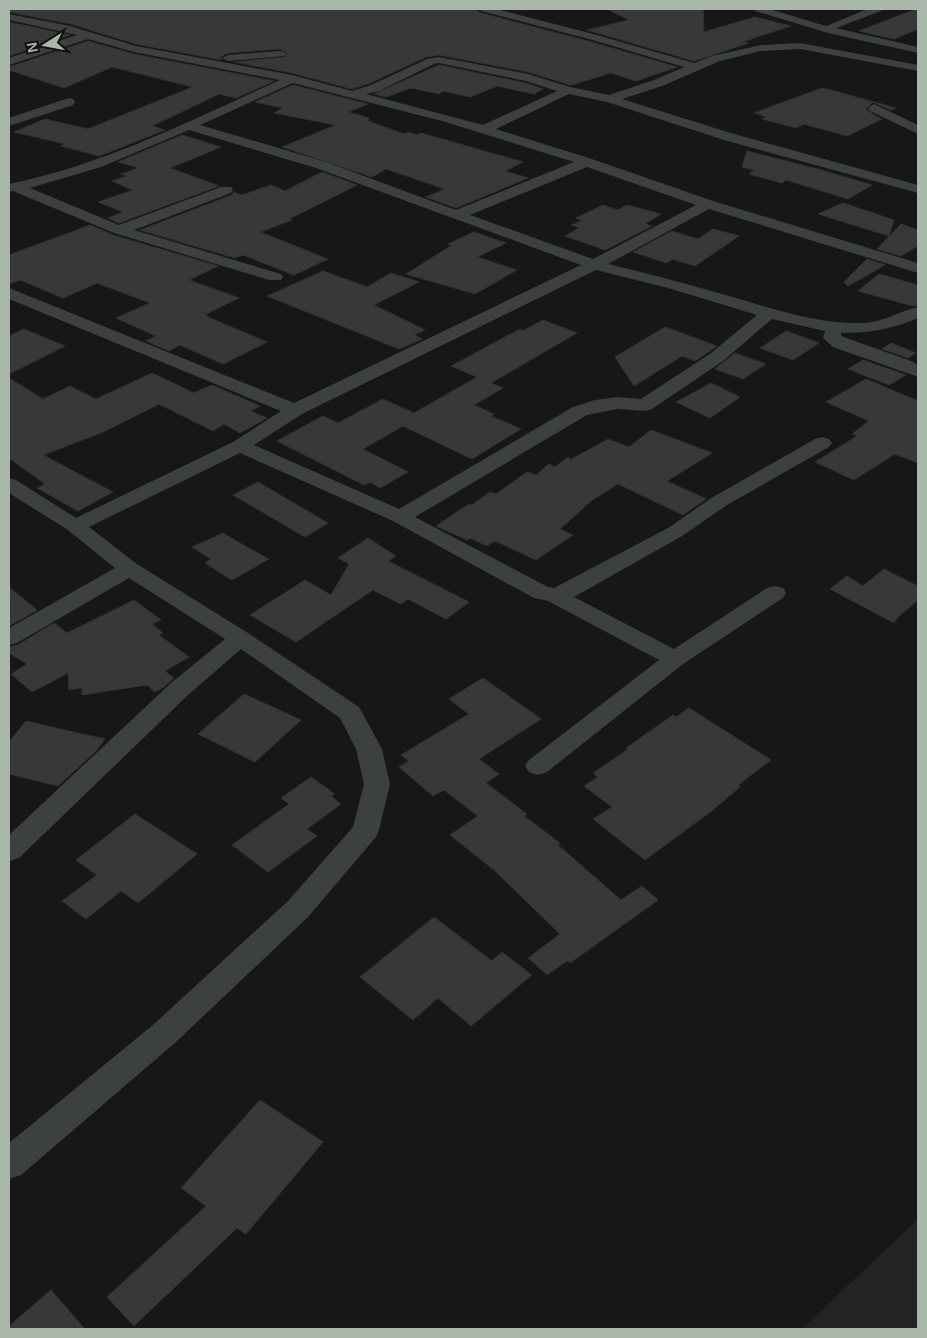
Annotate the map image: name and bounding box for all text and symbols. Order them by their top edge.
north arrow [20,20,70,70]
text: N [23,41,41,54]

